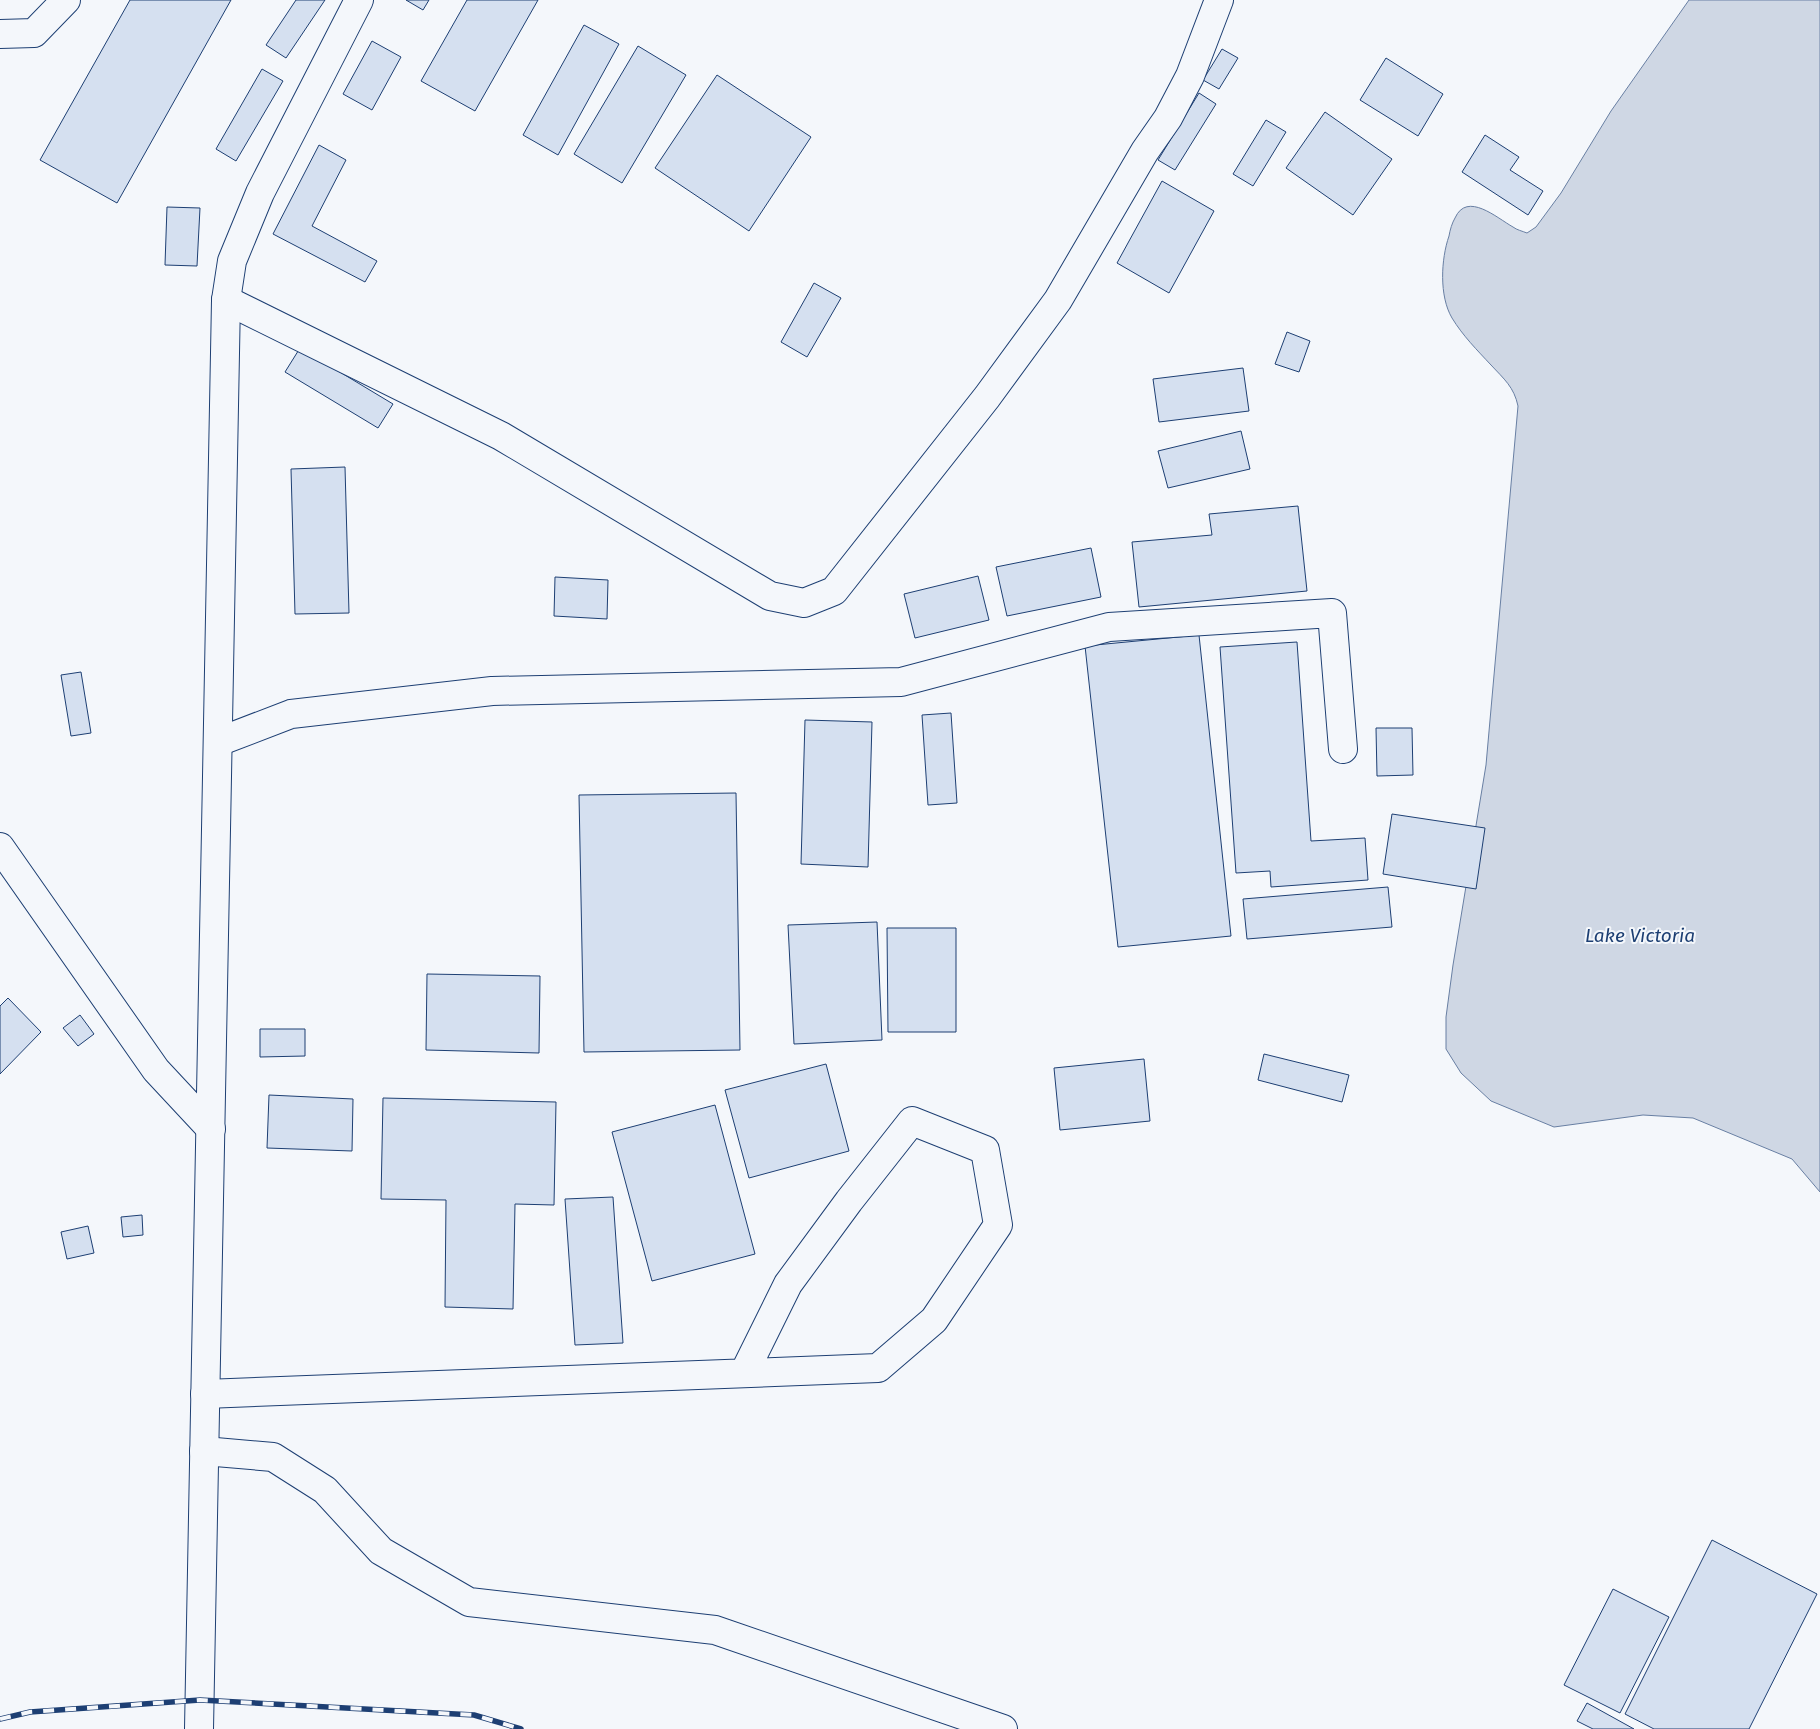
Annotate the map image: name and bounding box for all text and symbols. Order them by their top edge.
water label: Lake Victoria [1585,924,1695,947]

